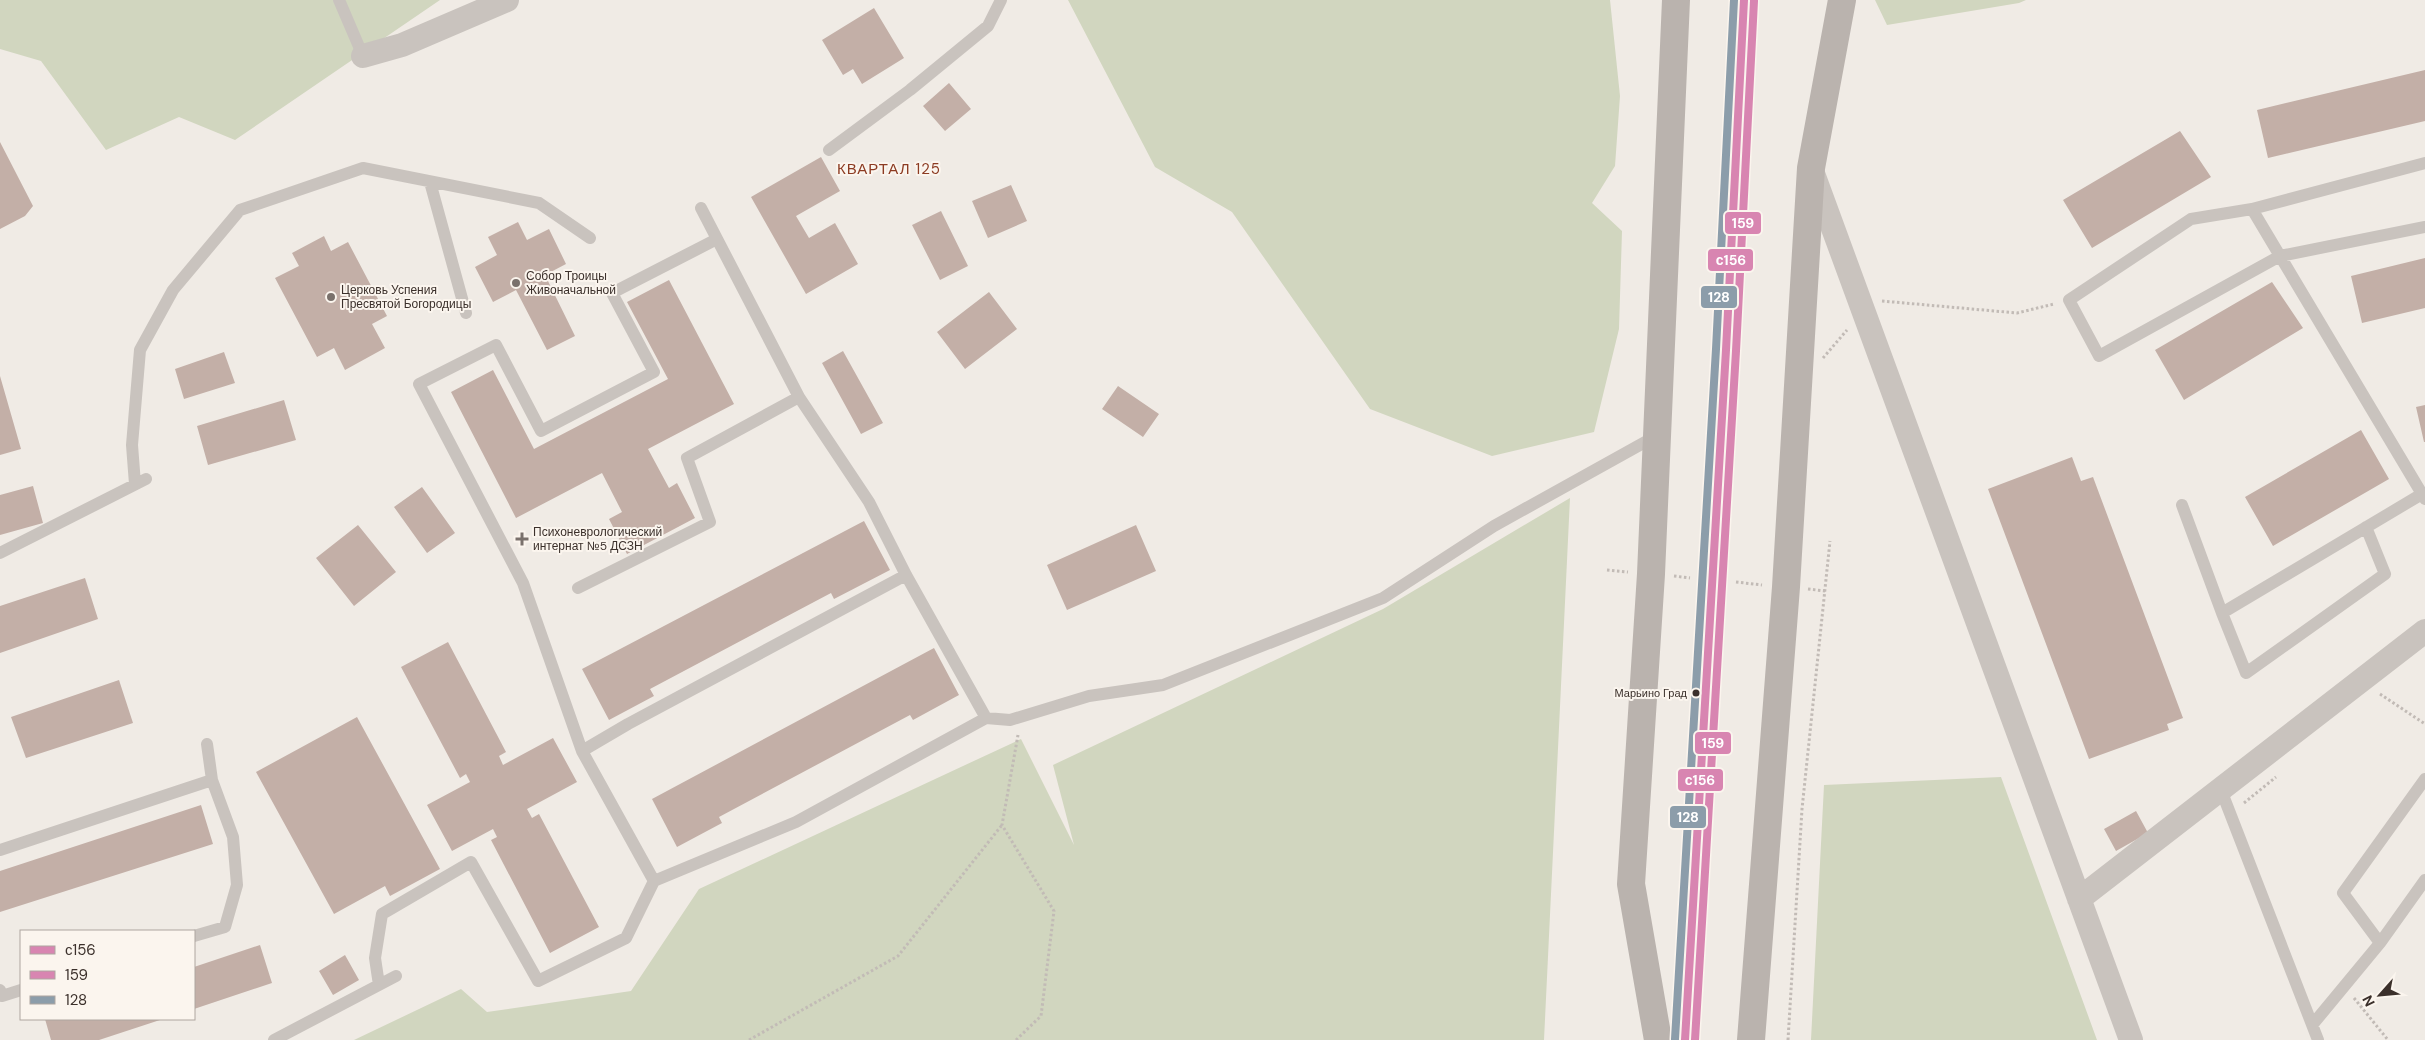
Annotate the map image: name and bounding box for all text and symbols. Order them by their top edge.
district label: КВАРТАЛ 125 [837,159,941,179]
line badge: 159 [1724,211,1762,235]
text: 159 [1732,214,1754,232]
line badge: с156 [1707,248,1754,272]
text: с156 [1716,251,1746,269]
place label: Собор Троицы Живоначальной [526,268,616,298]
marker: Собор Троицы Живоначальной [510,277,522,289]
place label: Церковь Успения Пресвятой Богородицы [341,282,471,312]
line badge: 128 [1700,285,1738,309]
text: 128 [1708,288,1730,306]
marker: Церковь Успения Пресвятой Богородицы [325,291,337,303]
place label: Психоневрологический интернат №5 ДСЗН [533,524,662,554]
marker: Психоневрологический интернат №5 ДСЗН [515,532,529,546]
place label: Марьино Град [1614,686,1688,700]
marker: Марьино Град [1691,688,1701,698]
line badge: 159 [1694,731,1732,755]
text: 159 [1702,734,1724,752]
line badge: с156 [1677,768,1724,792]
text: с156 [1685,771,1715,789]
line badge: 128 [1669,805,1707,829]
text: 128 [1677,808,1699,826]
legend [20,930,195,1020]
text: с156 [65,940,96,960]
text: 159 [65,965,88,985]
north arrow [2355,970,2405,1020]
text: 128 [65,990,87,1010]
text: N [2358,992,2379,1010]

